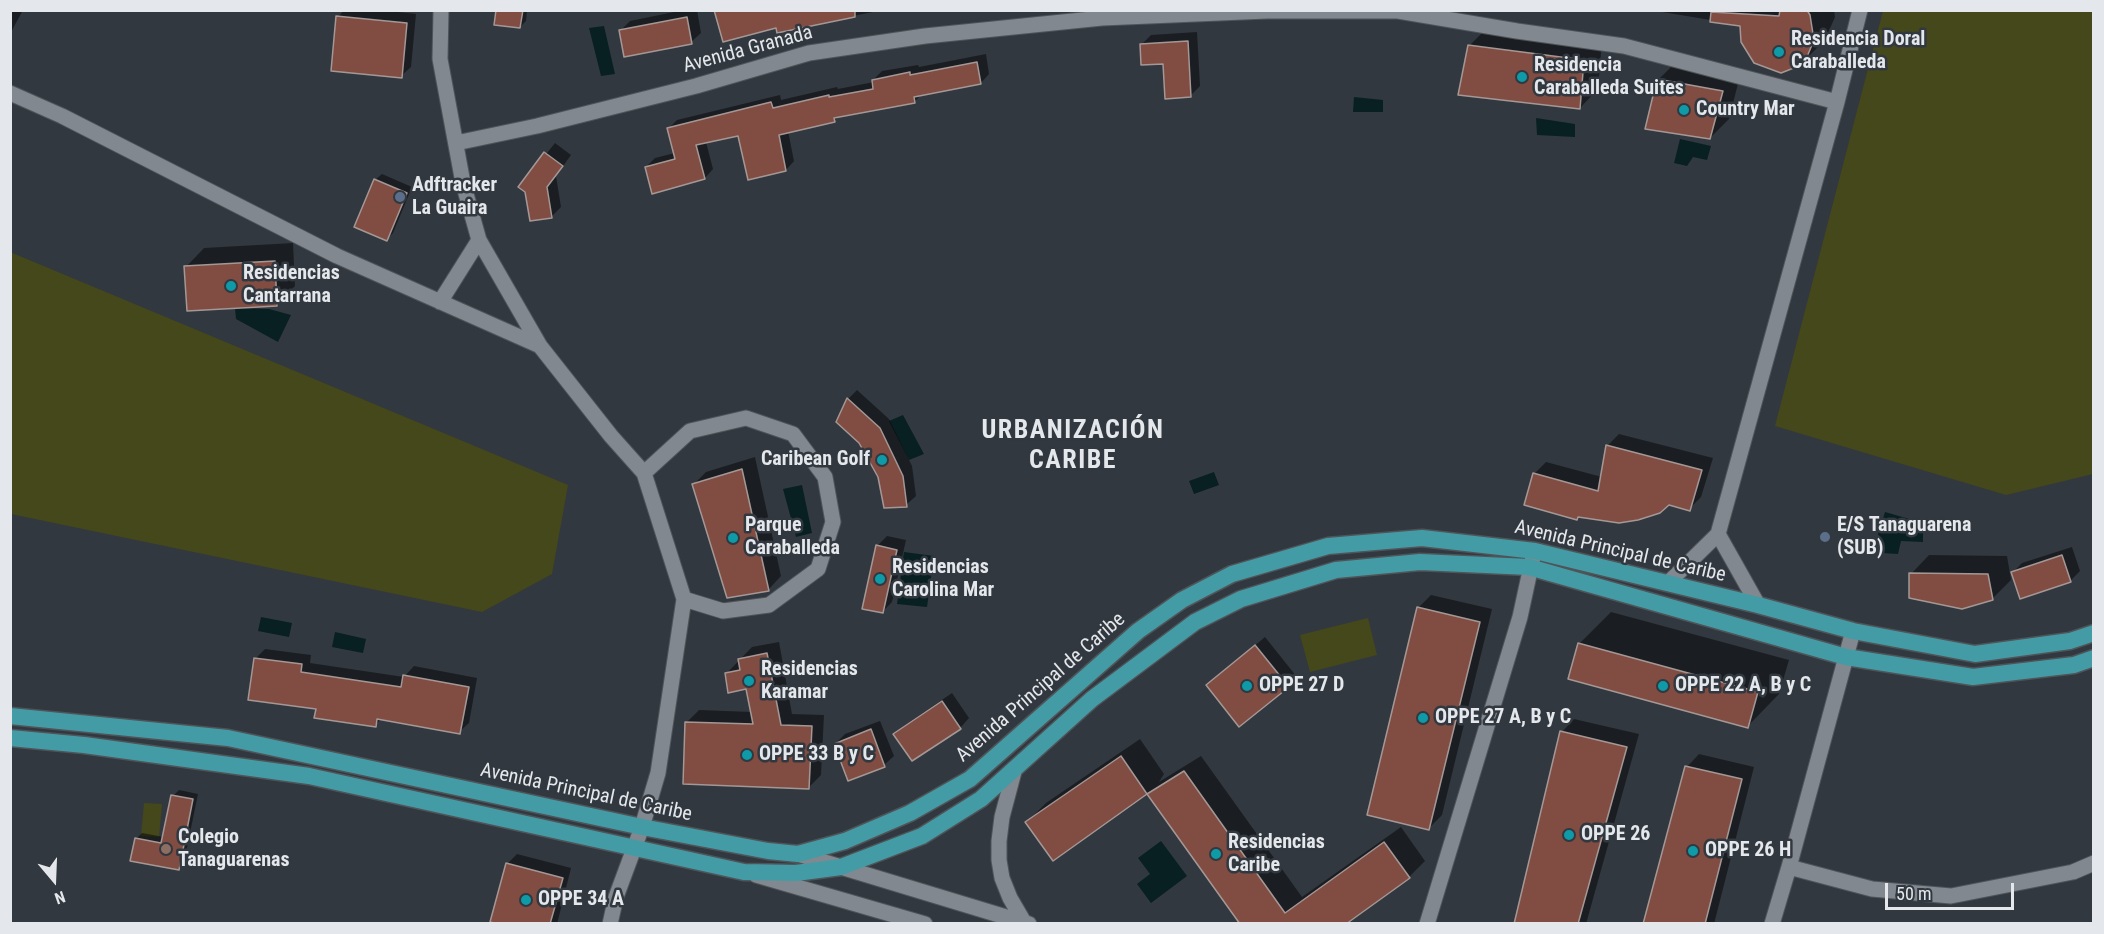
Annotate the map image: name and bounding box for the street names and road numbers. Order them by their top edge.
street label: Avenida Granada [681,21,815,79]
street label: Avenida Principal de Caribe [1512,516,1728,588]
street label: Avenida Principal de Caribe [952,608,1130,768]
street label: Avenida Principal de Caribe [478,759,694,827]

